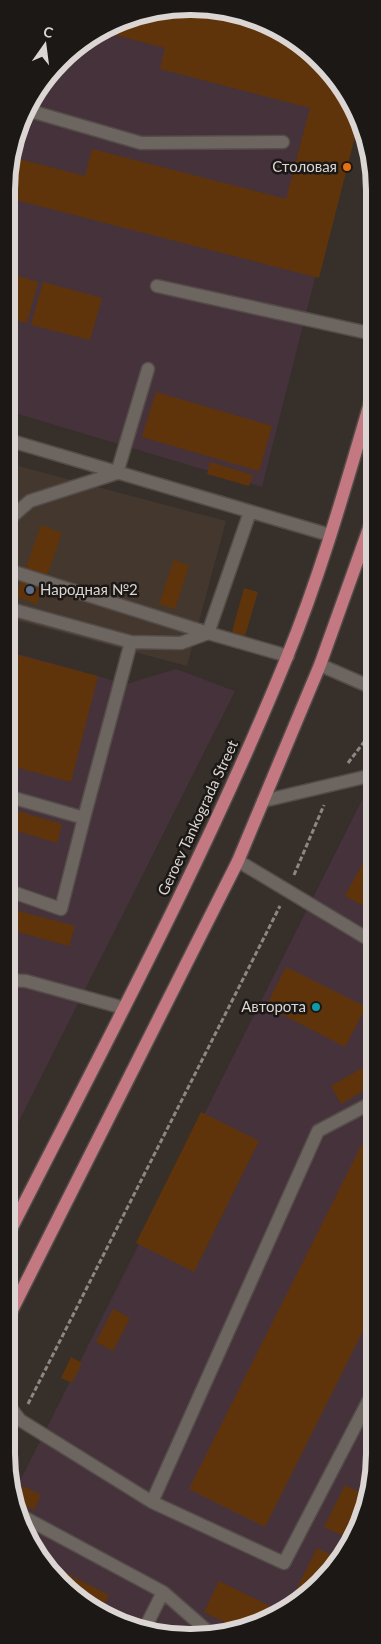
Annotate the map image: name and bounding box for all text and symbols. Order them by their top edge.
north arrow [20,20,70,70]
text: С [42,23,56,41]
place label: Столовая [272,157,337,175]
marker: Столовая [341,161,353,173]
place label: Народная №2 [40,580,138,598]
marker: Народная №2 [24,584,36,596]
street label: Geroev Tankograda Street [153,736,241,898]
place label: Авторота [241,997,306,1015]
marker: Авторота [310,1001,322,1013]

